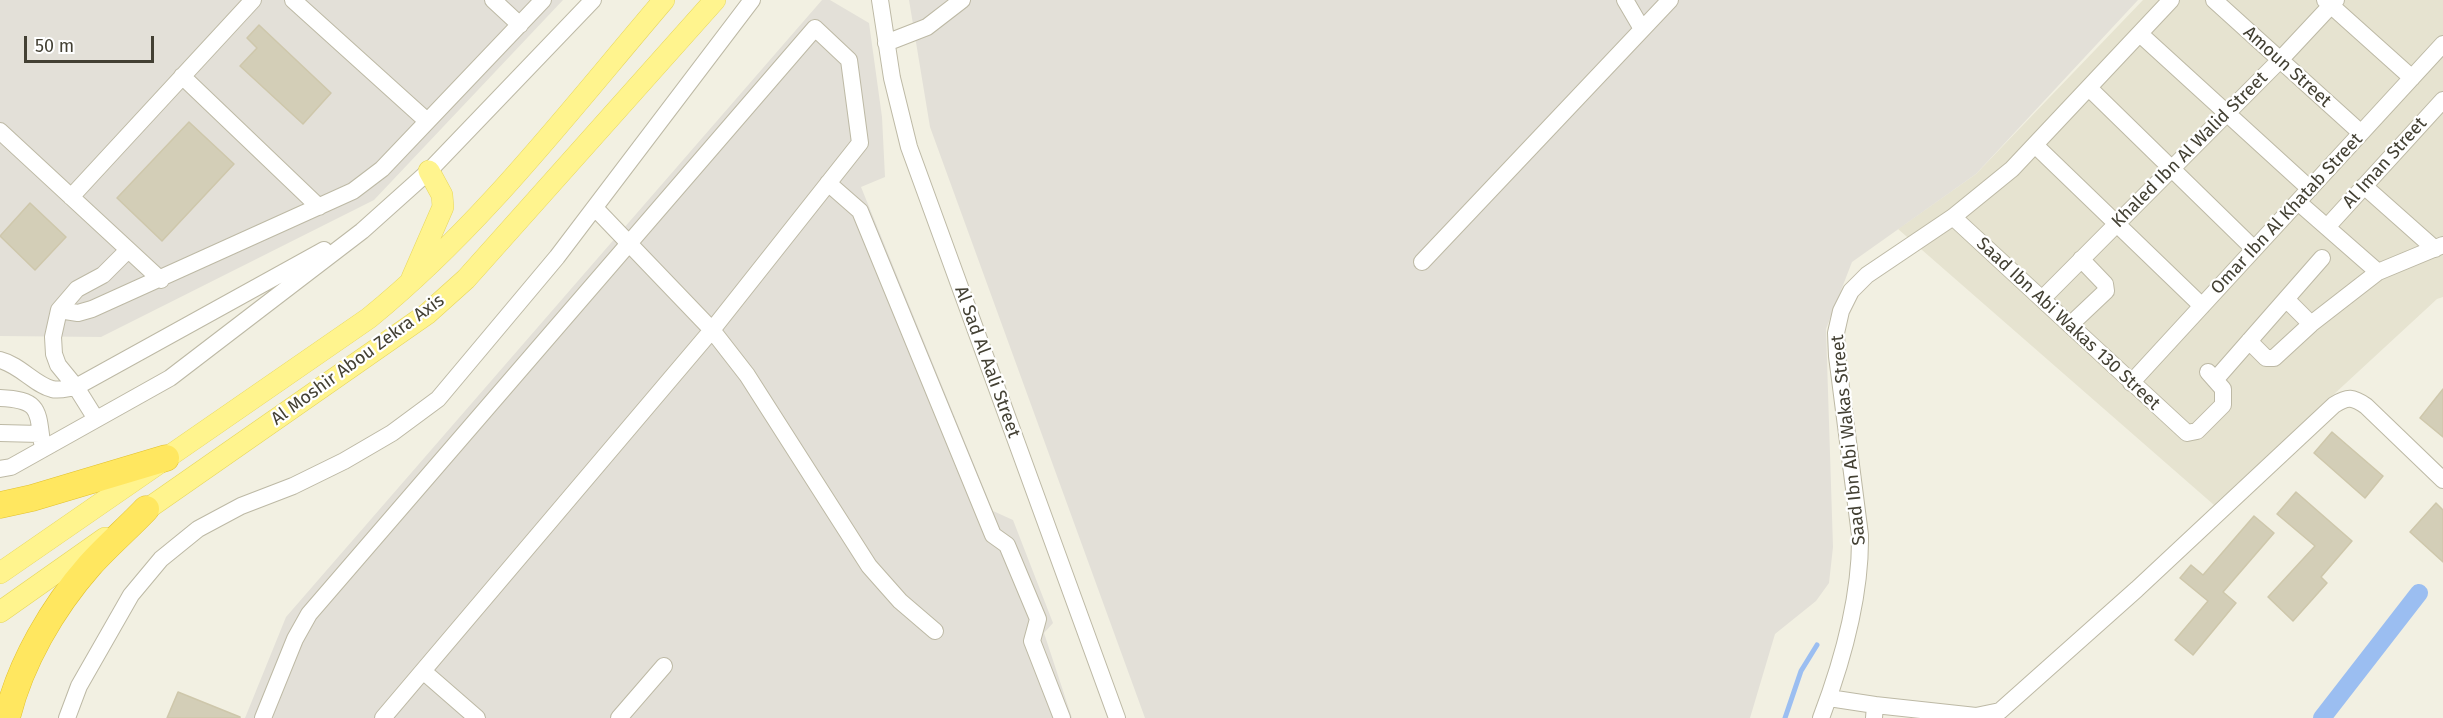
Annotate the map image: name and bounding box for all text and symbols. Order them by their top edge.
street label: Amoun Street [2239,22,2335,112]
scale bar [27,24,158,62]
text: 50 m [35,35,74,57]
street label: Khaled Ibn Al Walid Street [2108,68,2272,232]
street label: Al Iman Street [2338,113,2432,213]
street label: Omar Ibn Al Khatab Street [2207,129,2367,299]
street label: Saad Ibn Abi Wakas 130 Street [1972,233,2164,415]
street label: Al Sad Al Aali Street [950,283,1024,441]
street label: Al Moshir Abou Zekra Axis [267,290,449,430]
street label: Saad Ibn Abi Wakas Street [1827,334,1871,546]

